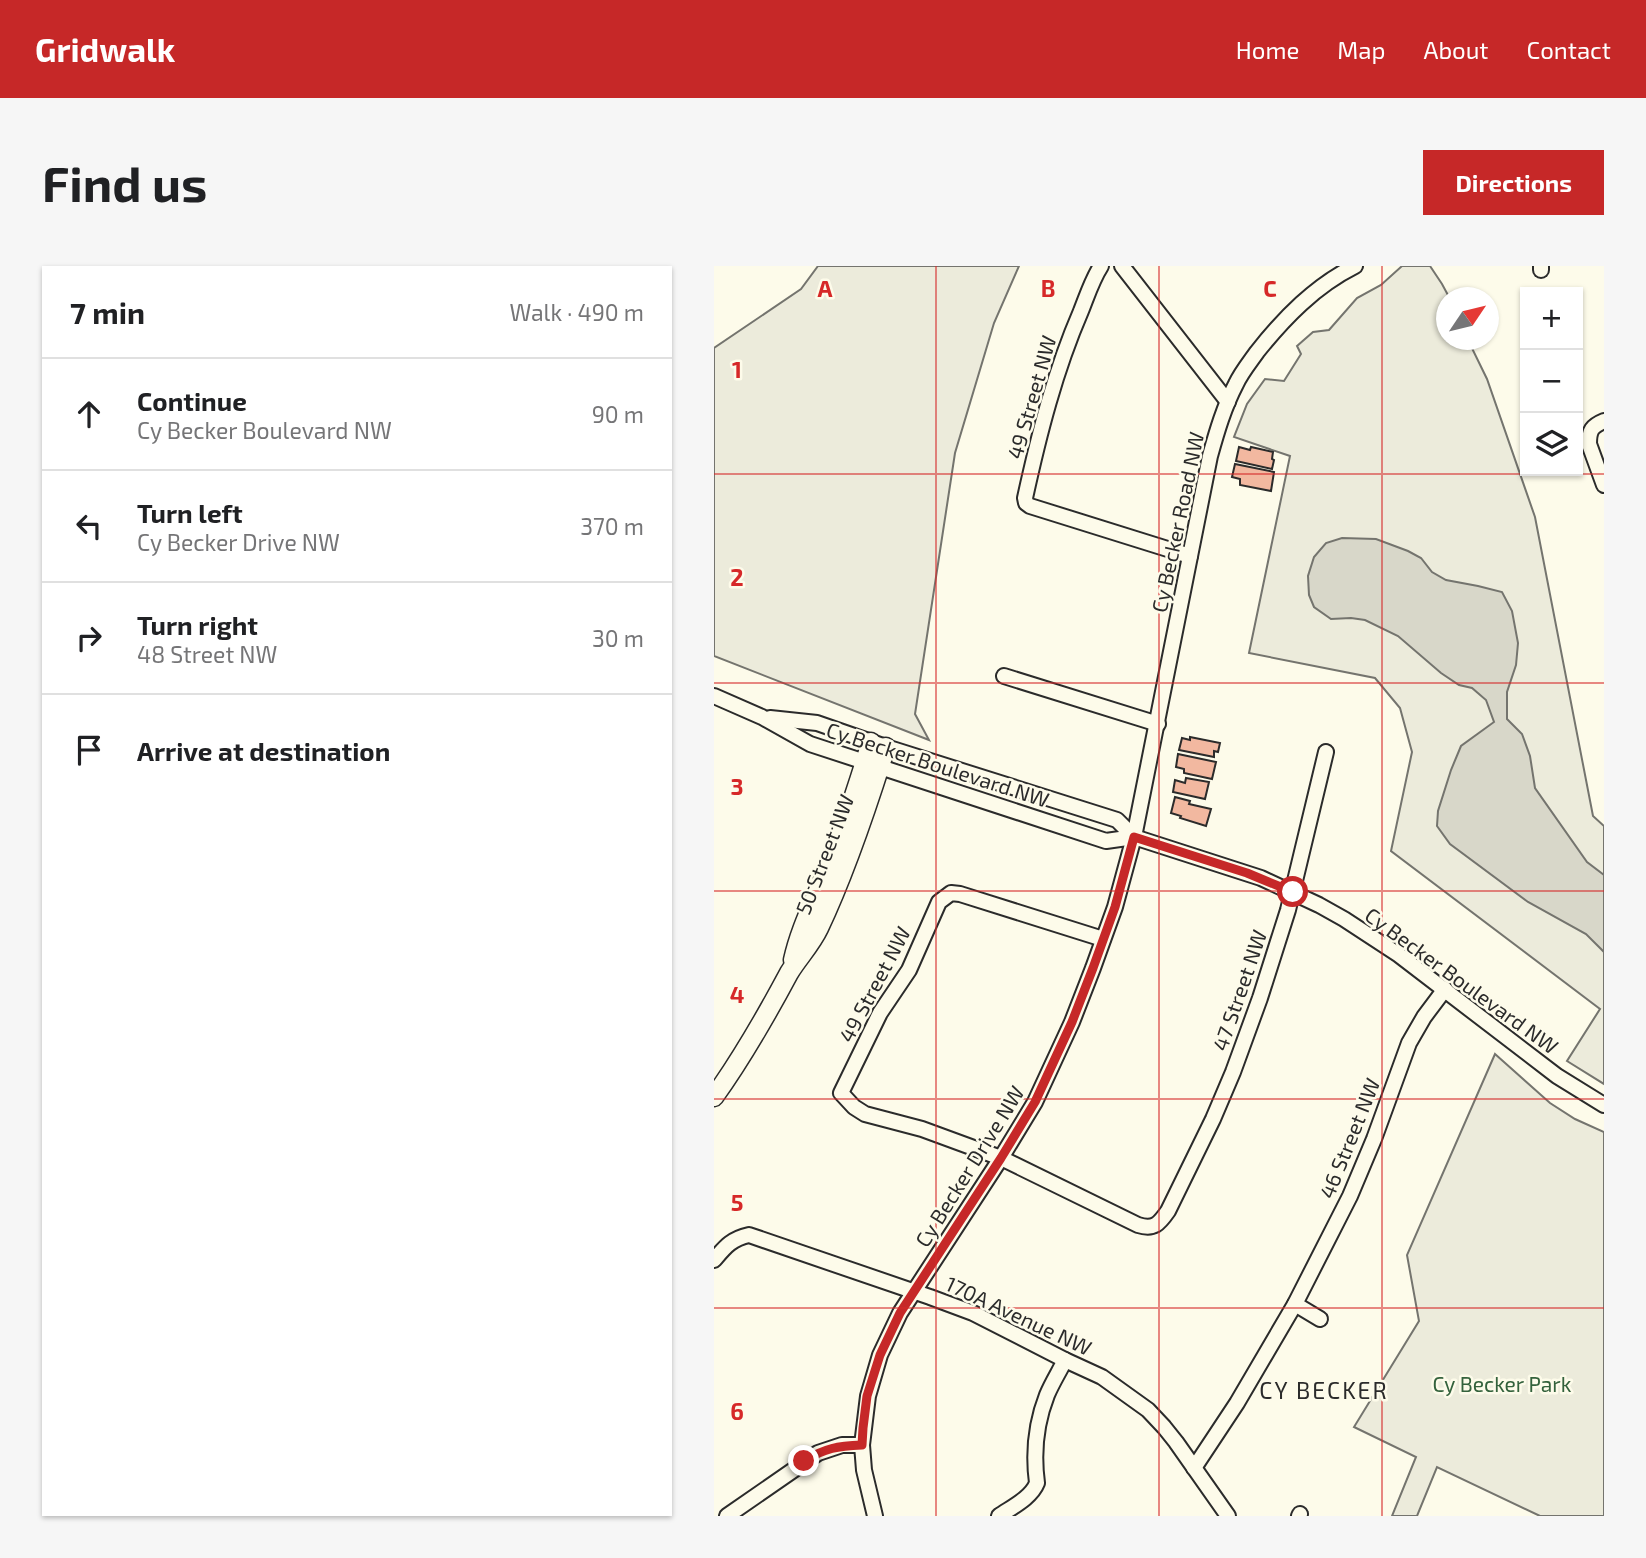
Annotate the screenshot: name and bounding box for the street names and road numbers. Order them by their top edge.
street label: 49 Street NW [1001,332,1061,462]
street label: Cy Becker Road NW [1146,429,1208,614]
street label: Cy Becker Boulevard NW [824,716,1053,812]
street label: 50 Street NW [790,790,858,917]
street label: Cy Becker Boulevard NW [1361,902,1563,1059]
street label: 49 Street NW [833,922,915,1046]
street label: 47 Street NW [1207,926,1271,1054]
street label: 46 Street NW [1314,1074,1384,1202]
street label: Cy Becker Drive NW [909,1081,1029,1251]
street label: 170A Avenue NW [942,1270,1096,1360]

